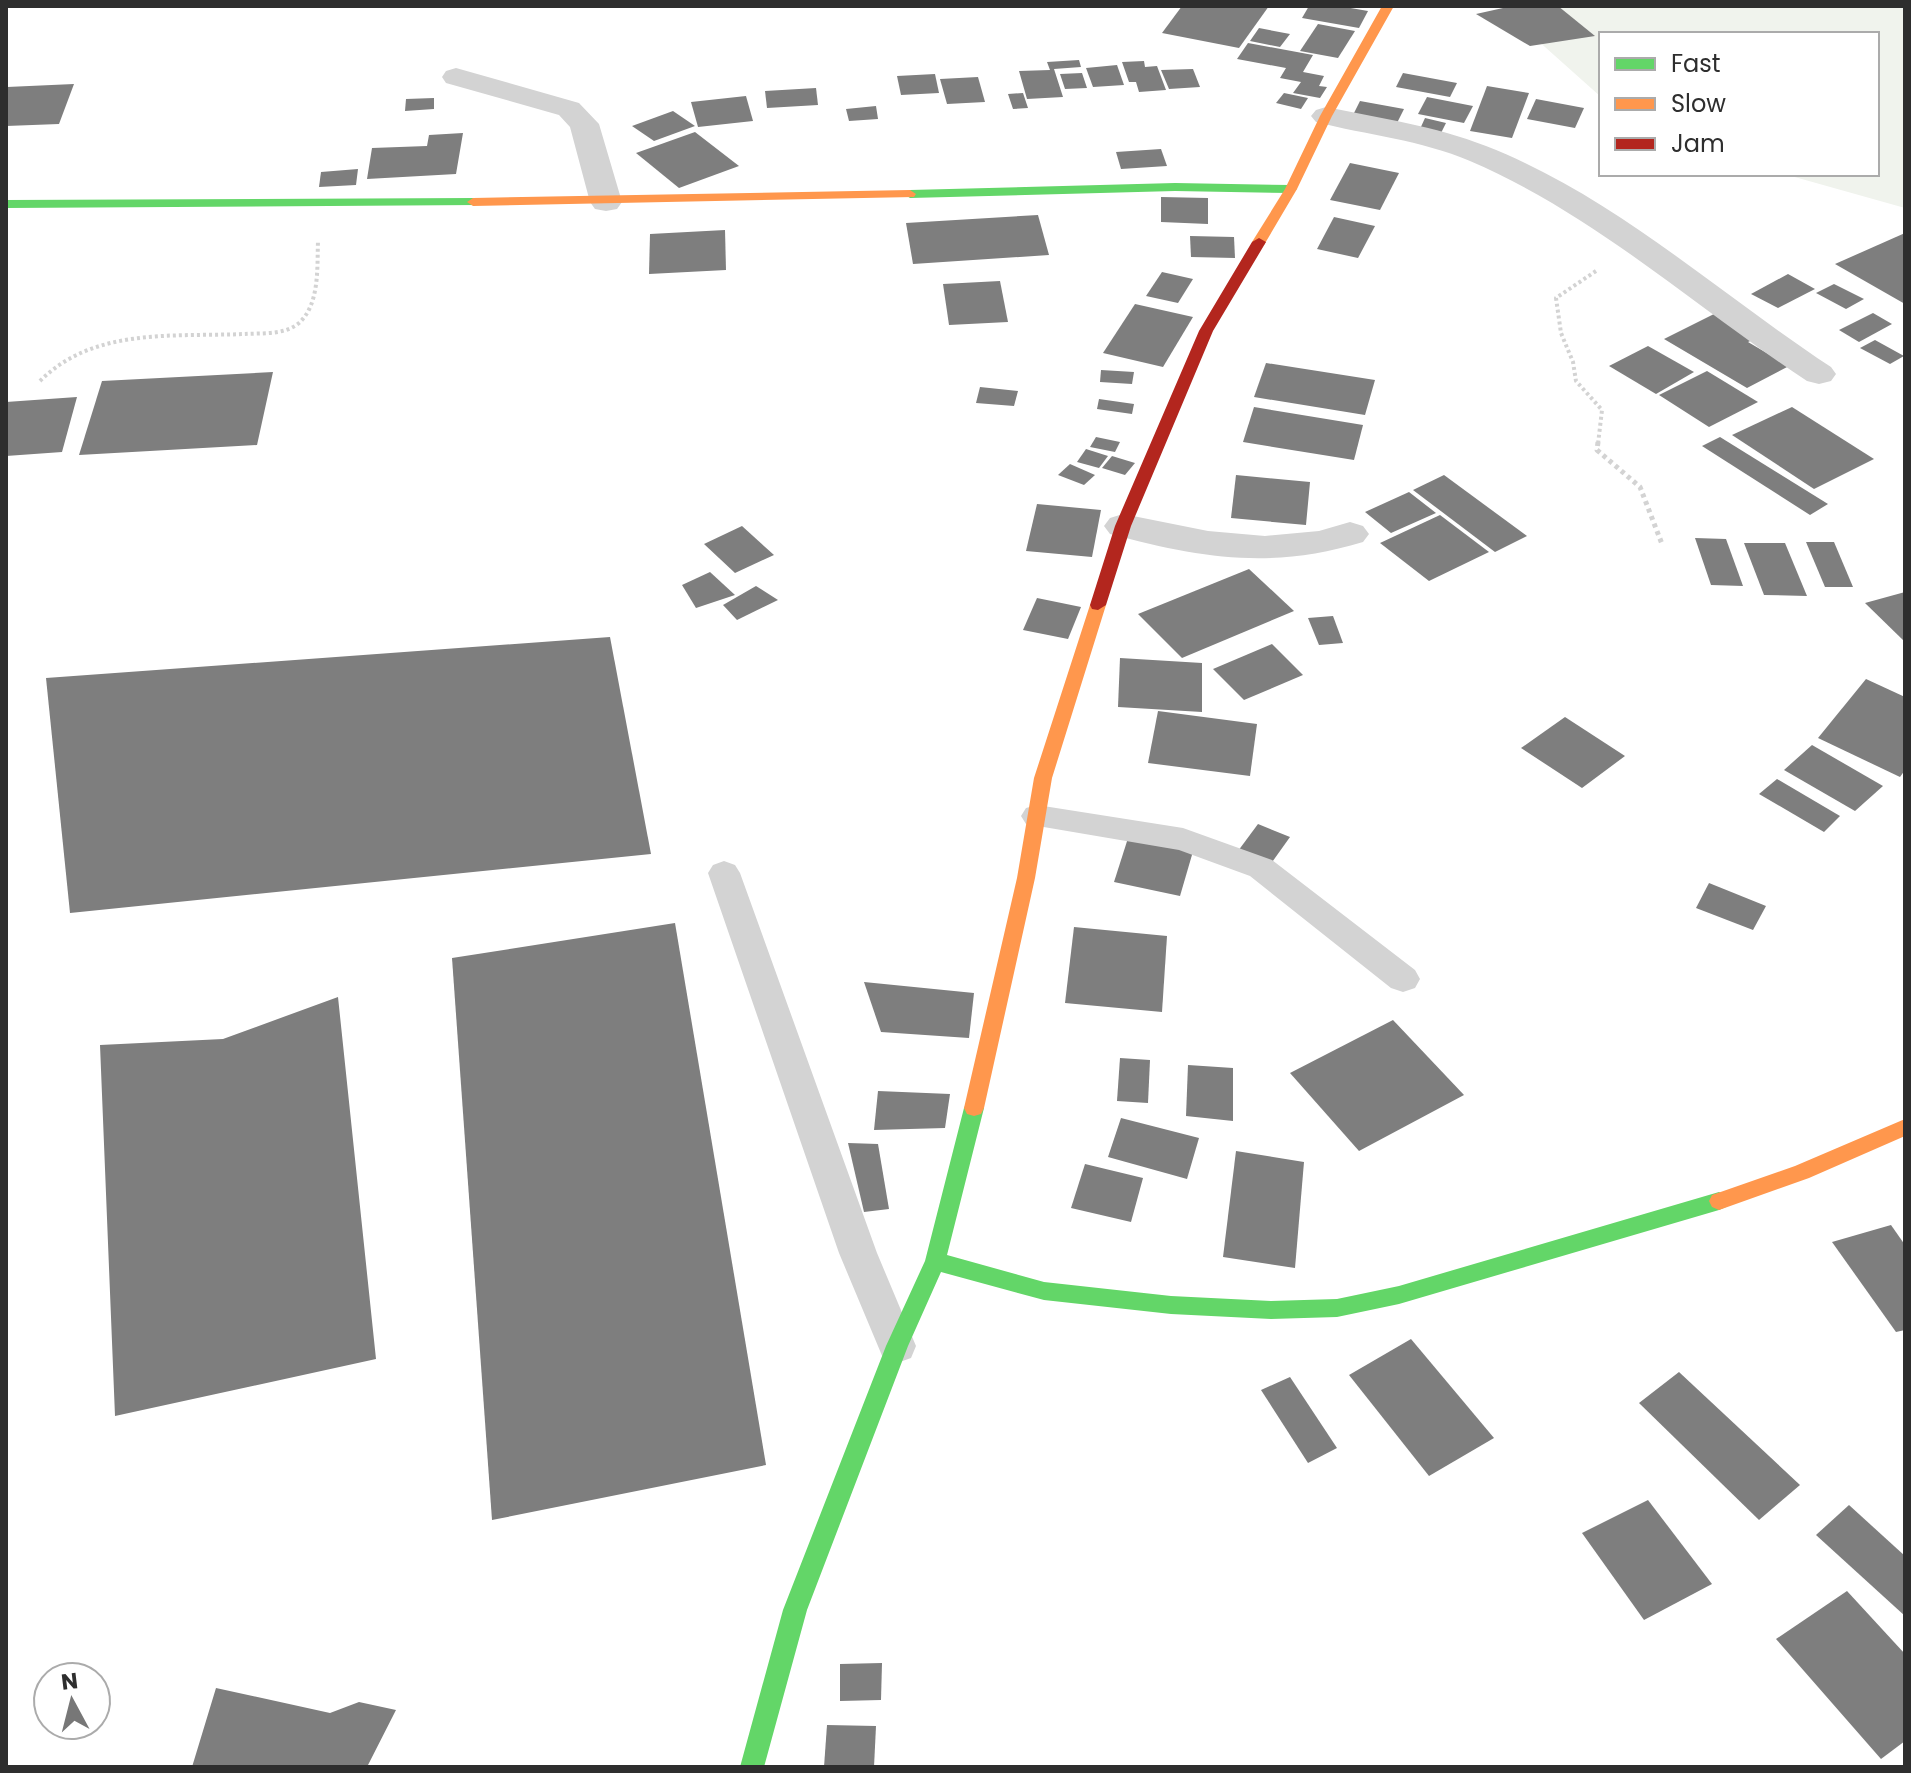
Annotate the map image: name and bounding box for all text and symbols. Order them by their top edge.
legend [1599,32,1879,176]
text: Fast [1671,47,1721,80]
text: Slow [1671,87,1726,120]
text: Jam [1671,127,1725,160]
north arrow [32,1661,112,1741]
text: N [60,1665,80,1698]

